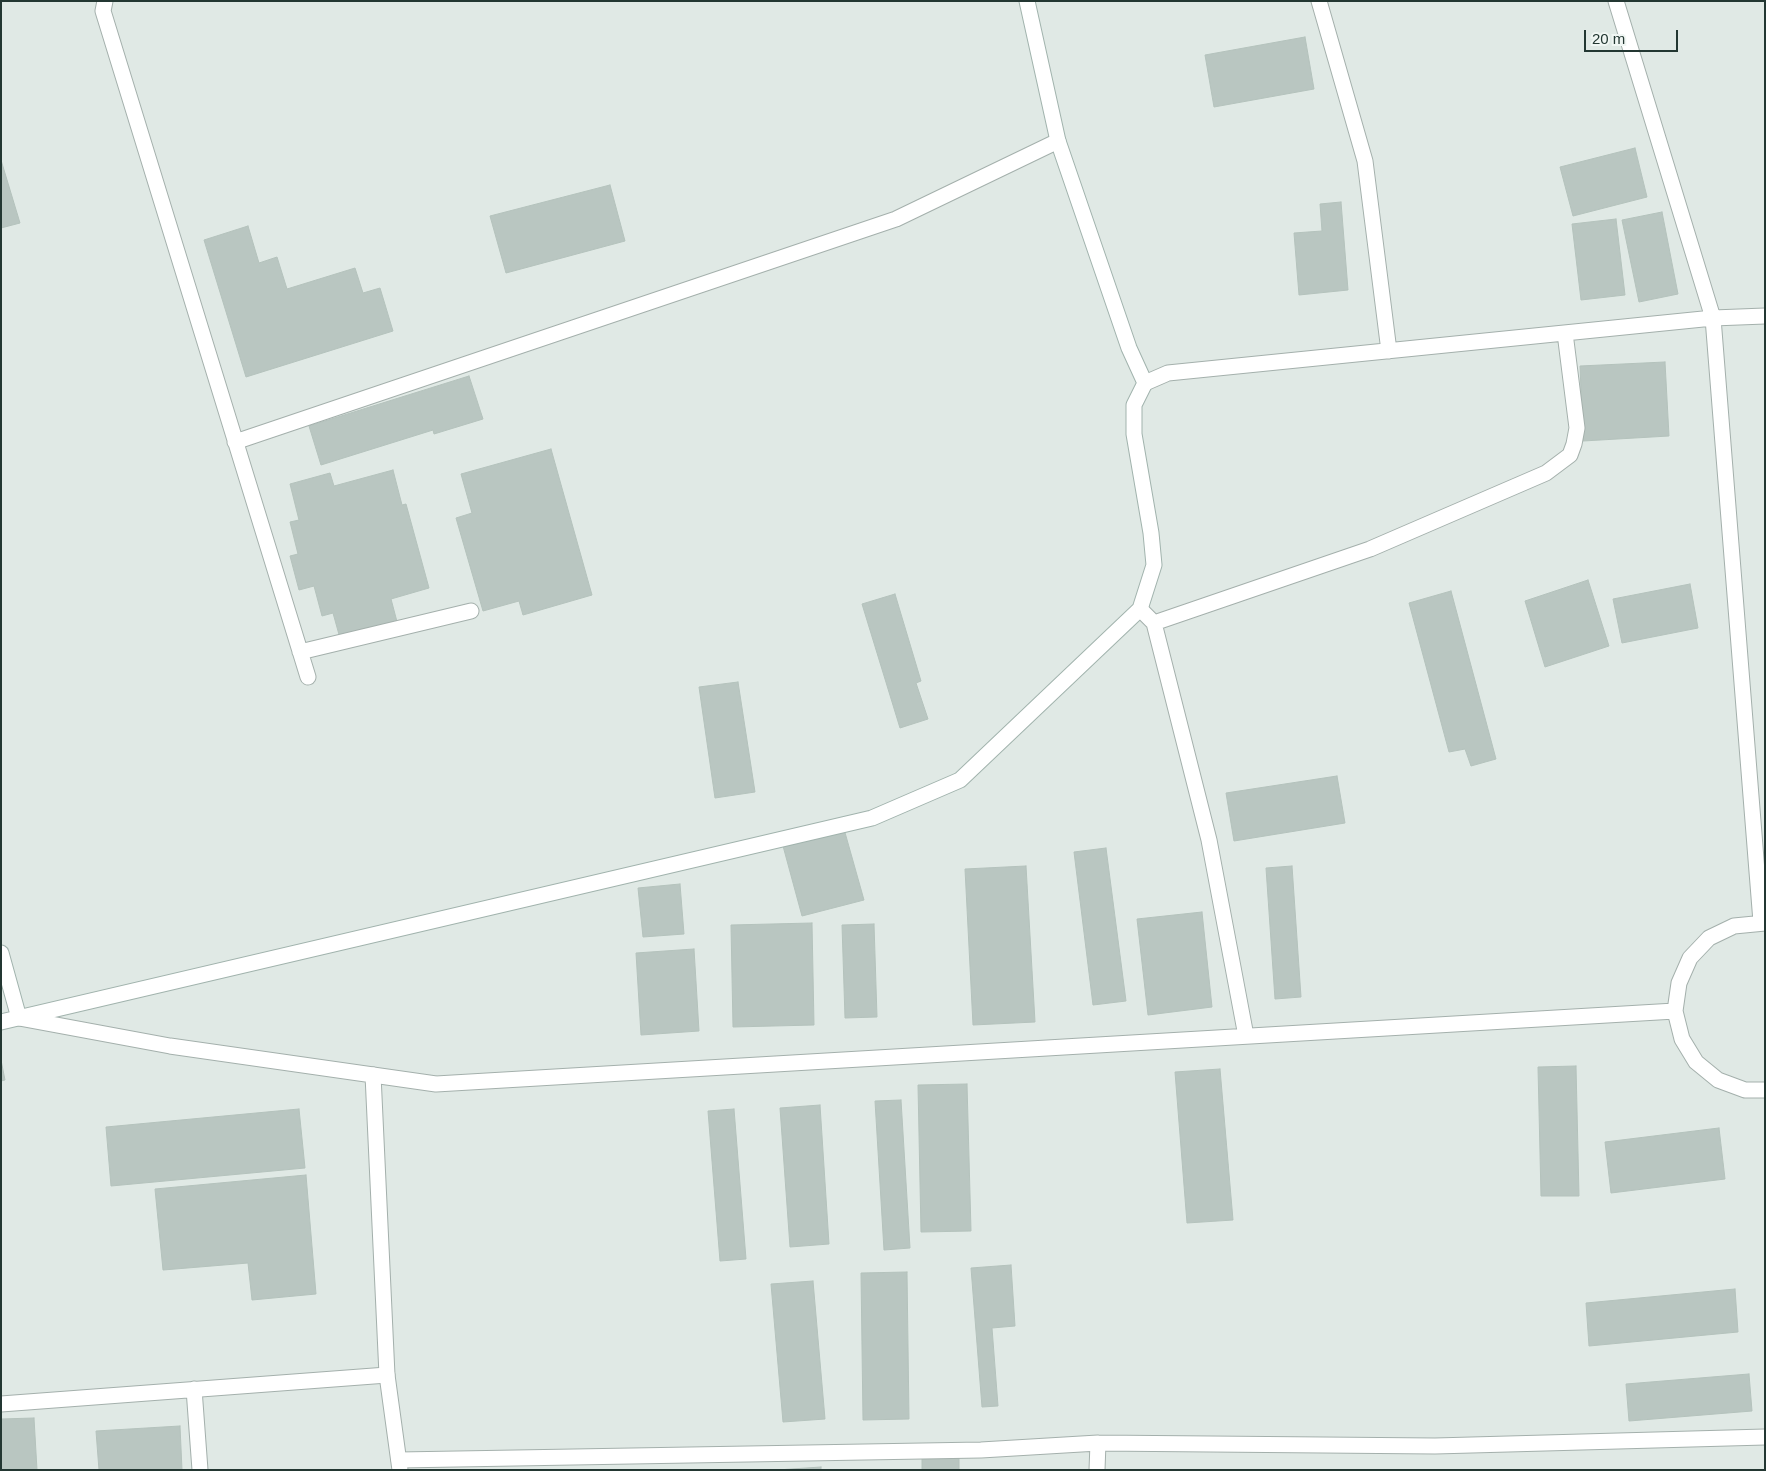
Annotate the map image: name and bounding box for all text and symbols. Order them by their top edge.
scale bar [1586,20,1680,52]
text: 20 m [1592,30,1625,47]

